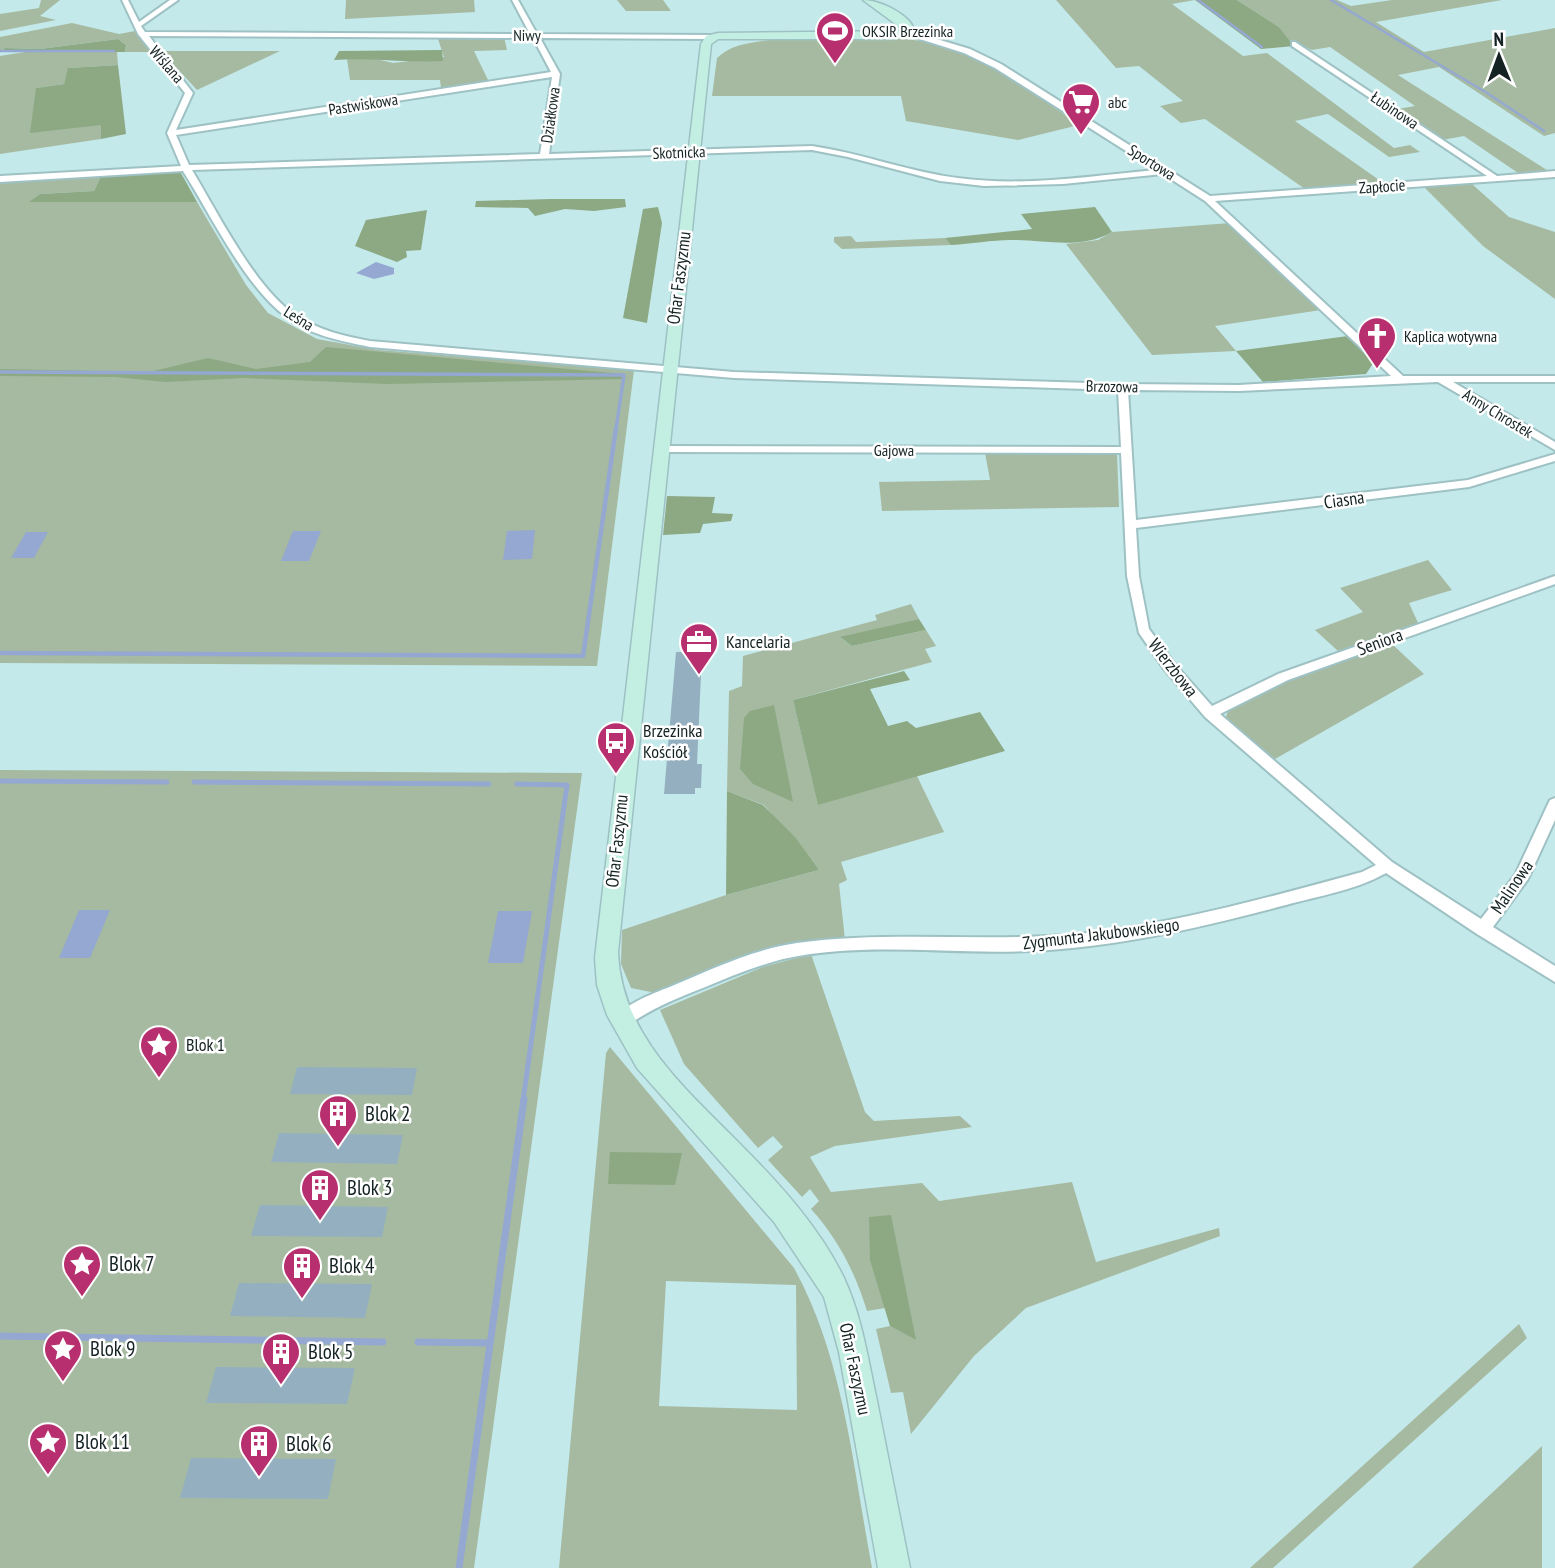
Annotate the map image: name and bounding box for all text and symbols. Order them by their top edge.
sports icon: OKSIR Brzezinka [814,10,856,65]
place label: OKSIR Brzezinka [862,21,953,41]
north arrow [1464,21,1534,91]
street label: Niwy [513,25,541,45]
text: N [1493,27,1504,51]
street label: Wiślana [145,41,189,87]
supermarket icon: abc [1060,81,1102,136]
street label: Działkowa [536,86,564,144]
street label: Łubinowa [1367,87,1423,133]
street label: Pastwiskowa [327,89,399,119]
place label: abc [1108,92,1127,112]
street label: Sportowa [1124,140,1180,184]
street label: Skotnicka [652,141,706,163]
street label: Zapłocie [1358,174,1406,198]
street label: Ofiar Faszyzmu [661,230,696,326]
street label: Leśna [280,301,318,335]
church icon: Kaplica wotywna [1356,315,1398,370]
place label: Kaplica wotywna [1404,326,1497,346]
street label: Brzozowa [1086,376,1138,396]
street label: Anny Chrostek [1459,384,1538,442]
street label: Gajowa [874,440,914,460]
street label: Ciasna [1322,485,1366,514]
office icon: Kancelaria [678,621,720,676]
street label: Seniora [1354,623,1406,660]
place label: Kancelaria [726,630,791,653]
street label: Wierzbowa [1143,634,1203,702]
place label: Brzezinka Kościół [643,719,702,763]
bus stop icon: Brzezinka Kościół [595,720,637,775]
street label: Ofiar Faszyzmu [600,793,633,889]
street label: Malinowa [1485,855,1538,918]
street label: Zygmunta Jakubowskiego [1021,912,1181,955]
place icon: Blok 1 [138,1024,180,1079]
place label: Blok 1 [186,1033,225,1056]
building icon: Blok 2 [317,1093,359,1148]
place label: Blok 2 [365,1100,410,1127]
building icon: Blok 3 [299,1167,341,1222]
place label: Blok 3 [347,1174,392,1201]
place icon: Blok 7 [61,1243,103,1298]
building icon: Blok 4 [281,1245,323,1300]
place label: Blok 7 [109,1250,154,1277]
place label: Blok 4 [329,1252,375,1279]
street label: Ofiar Faszyzmu [835,1321,876,1417]
place icon: Blok 9 [42,1328,84,1383]
building icon: Blok 5 [260,1331,302,1386]
place label: Blok 9 [90,1335,135,1362]
place label: Blok 5 [308,1338,353,1365]
place icon: Blok 11 [27,1421,69,1476]
building icon: Blok 6 [238,1423,280,1478]
place label: Blok 11 [75,1428,130,1455]
place label: Blok 6 [286,1430,331,1457]

